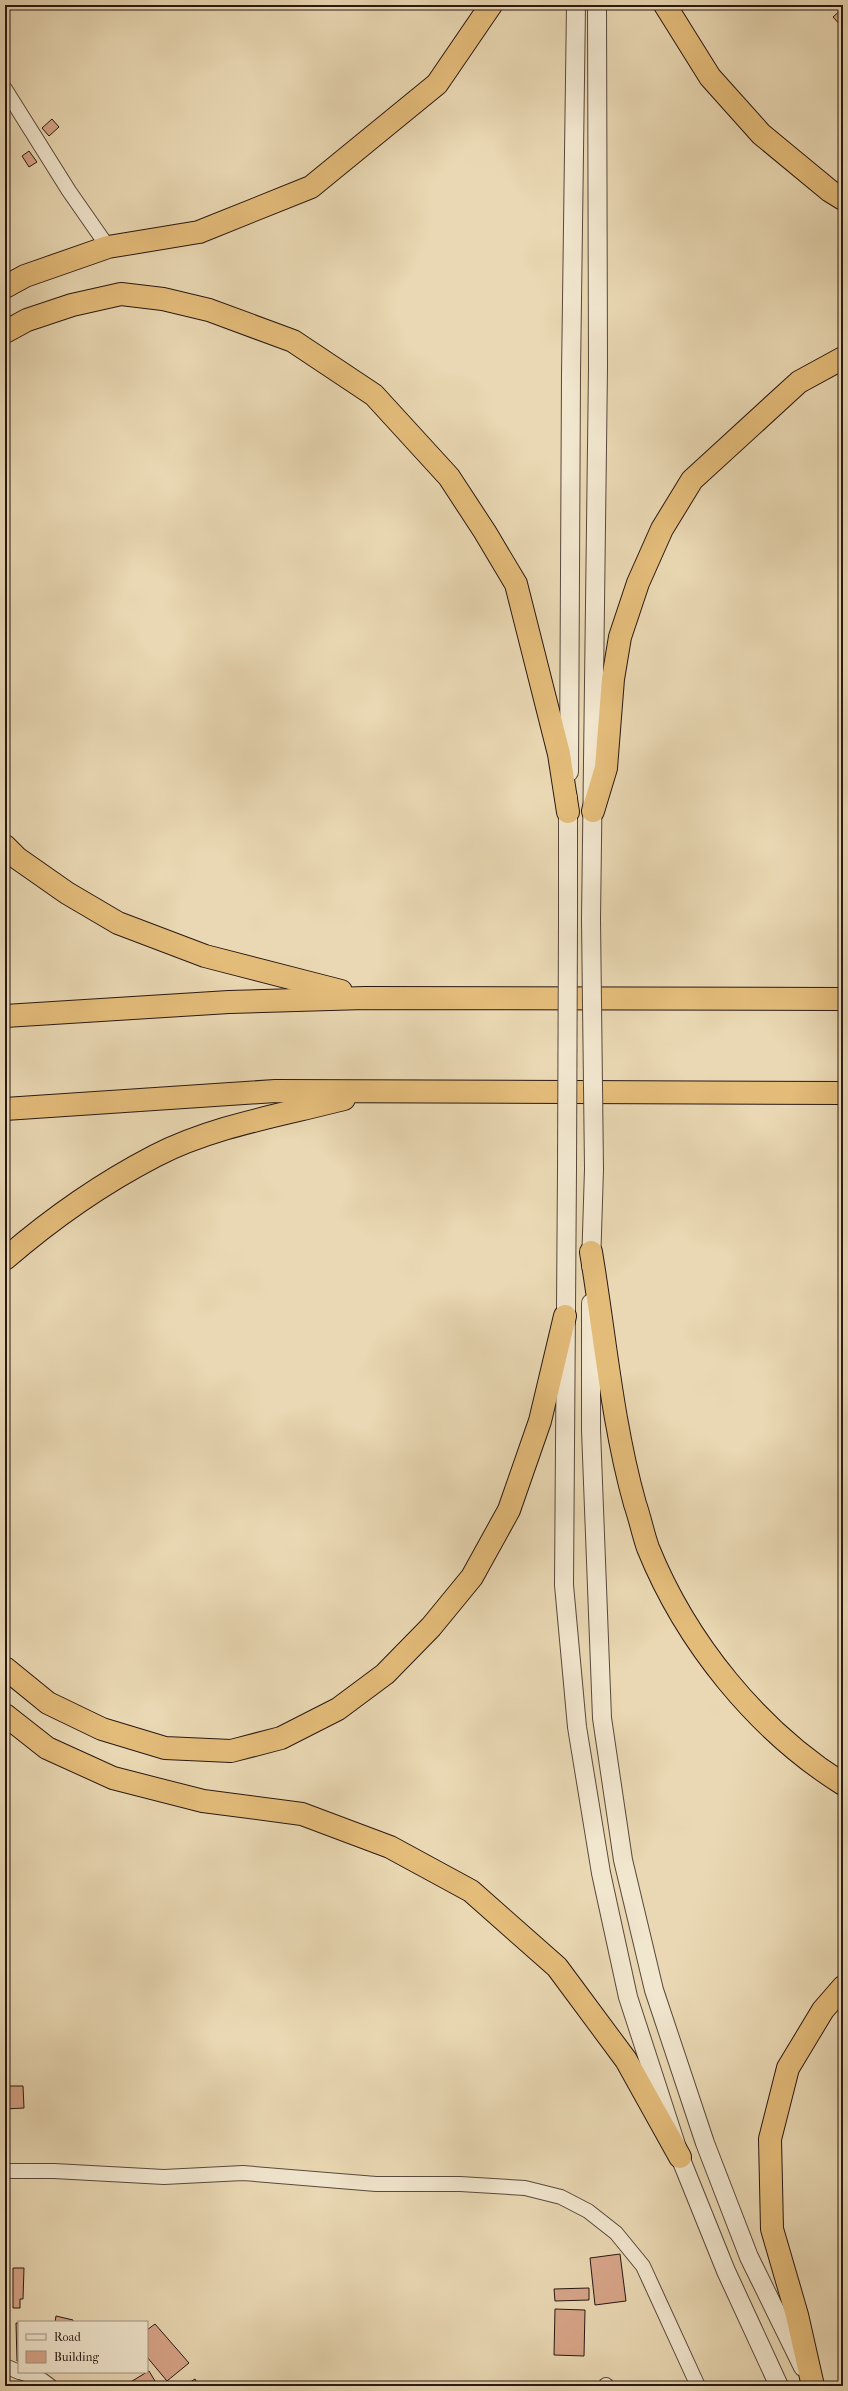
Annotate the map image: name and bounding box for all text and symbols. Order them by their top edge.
legend [18,2321,148,2373]
text: Road [54,2330,81,2344]
text: Building [54,2350,99,2364]

